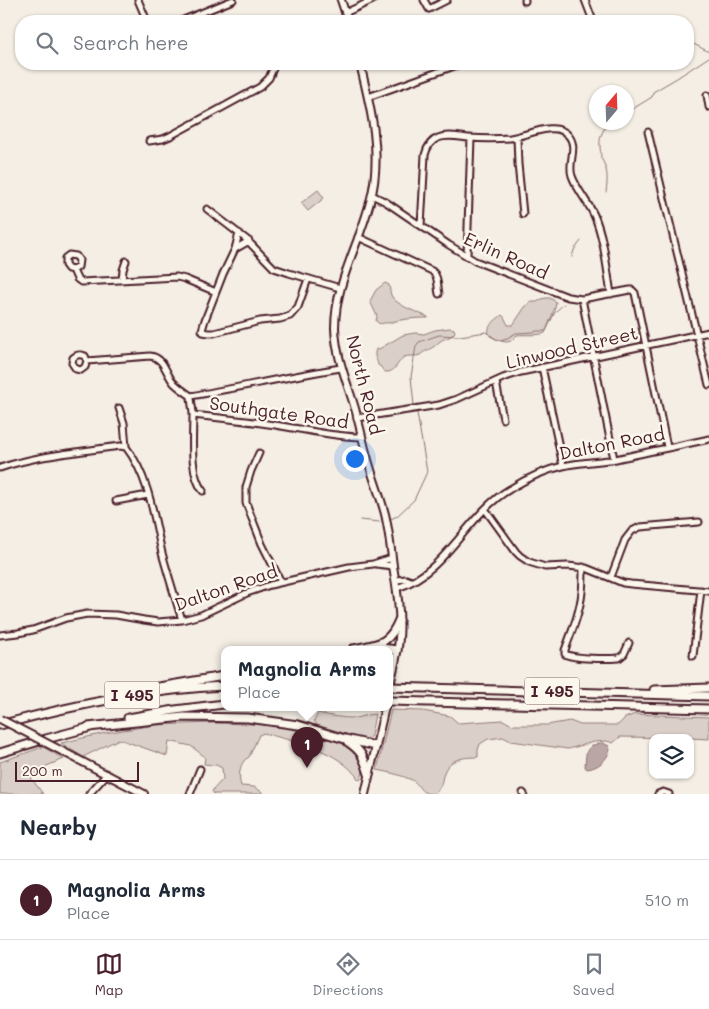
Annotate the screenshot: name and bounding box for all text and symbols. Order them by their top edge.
search box [15,15,694,70]
icon: search [33,29,61,57]
text: Search here [73,30,189,55]
north arrow [589,85,634,130]
street label: Erlin Road [460,226,552,284]
street label: Linwood Street [503,320,640,374]
street label: North Road [341,333,389,437]
street label: Southgate Road [208,390,350,434]
street label: Dalton Road [557,421,667,465]
your location [342,446,368,472]
street label: Dalton Road [171,558,280,616]
popup [221,646,393,711]
text: Magnolia Arms [238,656,376,681]
road number: I 495 [524,678,580,704]
text: Place [238,681,281,702]
road number: I 495 [104,682,160,708]
pin: 1 [291,727,323,768]
map controls [649,734,694,779]
button: layers [649,734,694,779]
scale bar [15,759,139,782]
text: 200 m [22,761,63,780]
text: Nearby [20,813,97,840]
text: Magnolia Arms [67,877,206,902]
text: 1 [32,889,40,910]
text: 510 m [645,889,689,910]
text: Place [67,902,110,923]
tab: Map [95,950,123,999]
tab: Directions [312,950,384,999]
tab: Saved [573,950,614,999]

